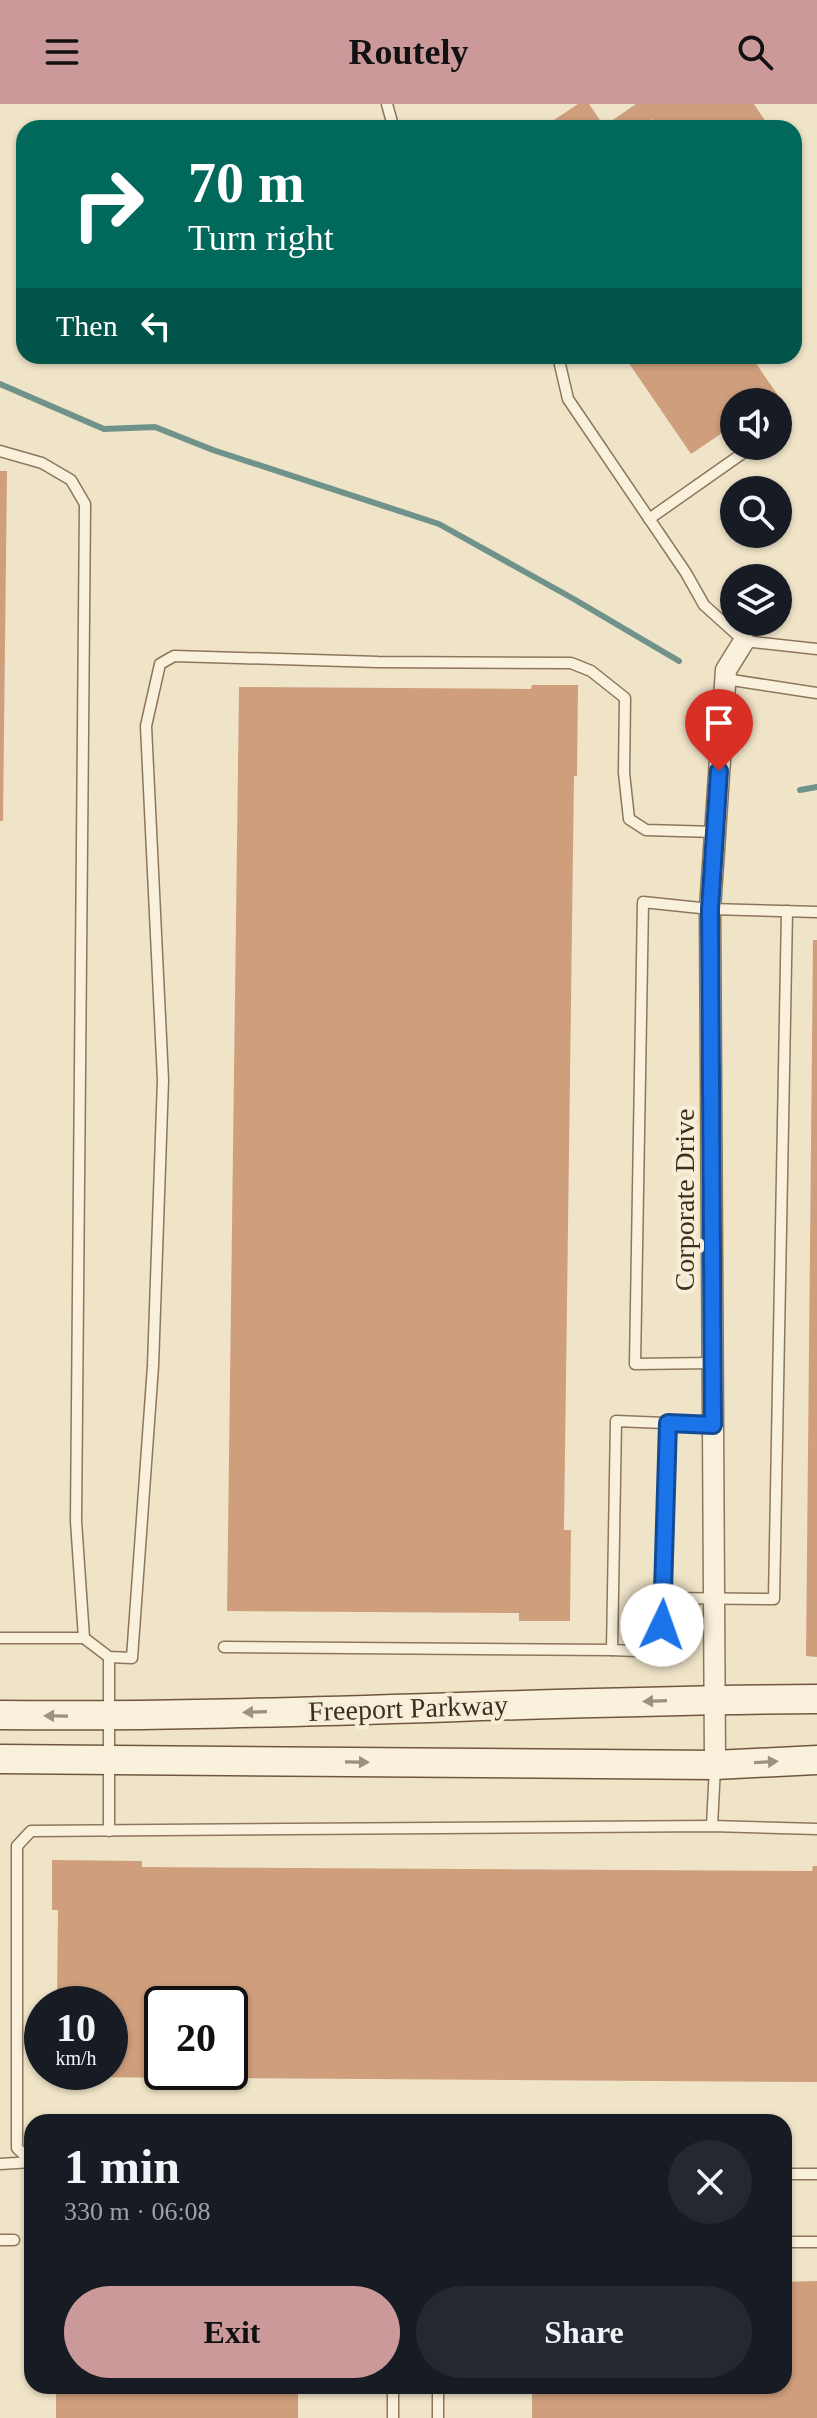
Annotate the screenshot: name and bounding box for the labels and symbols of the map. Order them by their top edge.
pin [685,689,753,771]
street label: Corporate Drive [669,1109,700,1291]
position arrow [620,1583,704,1667]
street label: Freeport Parkway [308,1689,508,1727]
one-way arrow [642,1695,667,1708]
one-way arrow [242,1706,267,1719]
one-way arrow [43,1709,68,1722]
one-way arrow [345,1755,370,1768]
one-way arrow [754,1756,779,1769]
speed limit sign: 20 [144,1986,248,2090]

